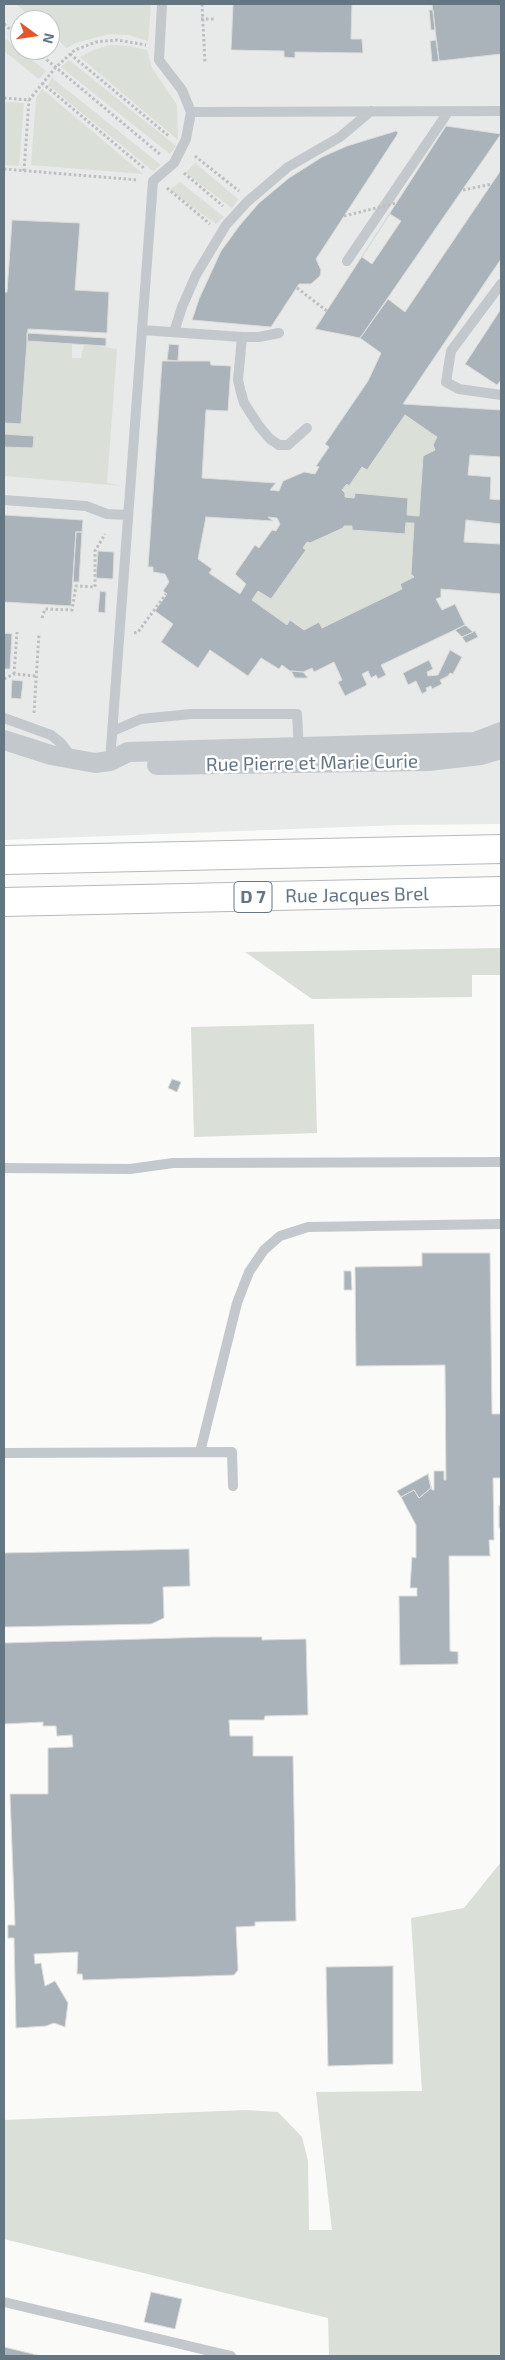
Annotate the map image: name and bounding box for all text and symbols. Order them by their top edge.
north arrow [10,10,60,60]
text: N [40,32,59,45]
street label: Rue Pierre et Marie Curie [206,750,418,776]
road number: D 7 [234,882,272,912]
street label: Rue Jacques Brel [285,882,429,908]

